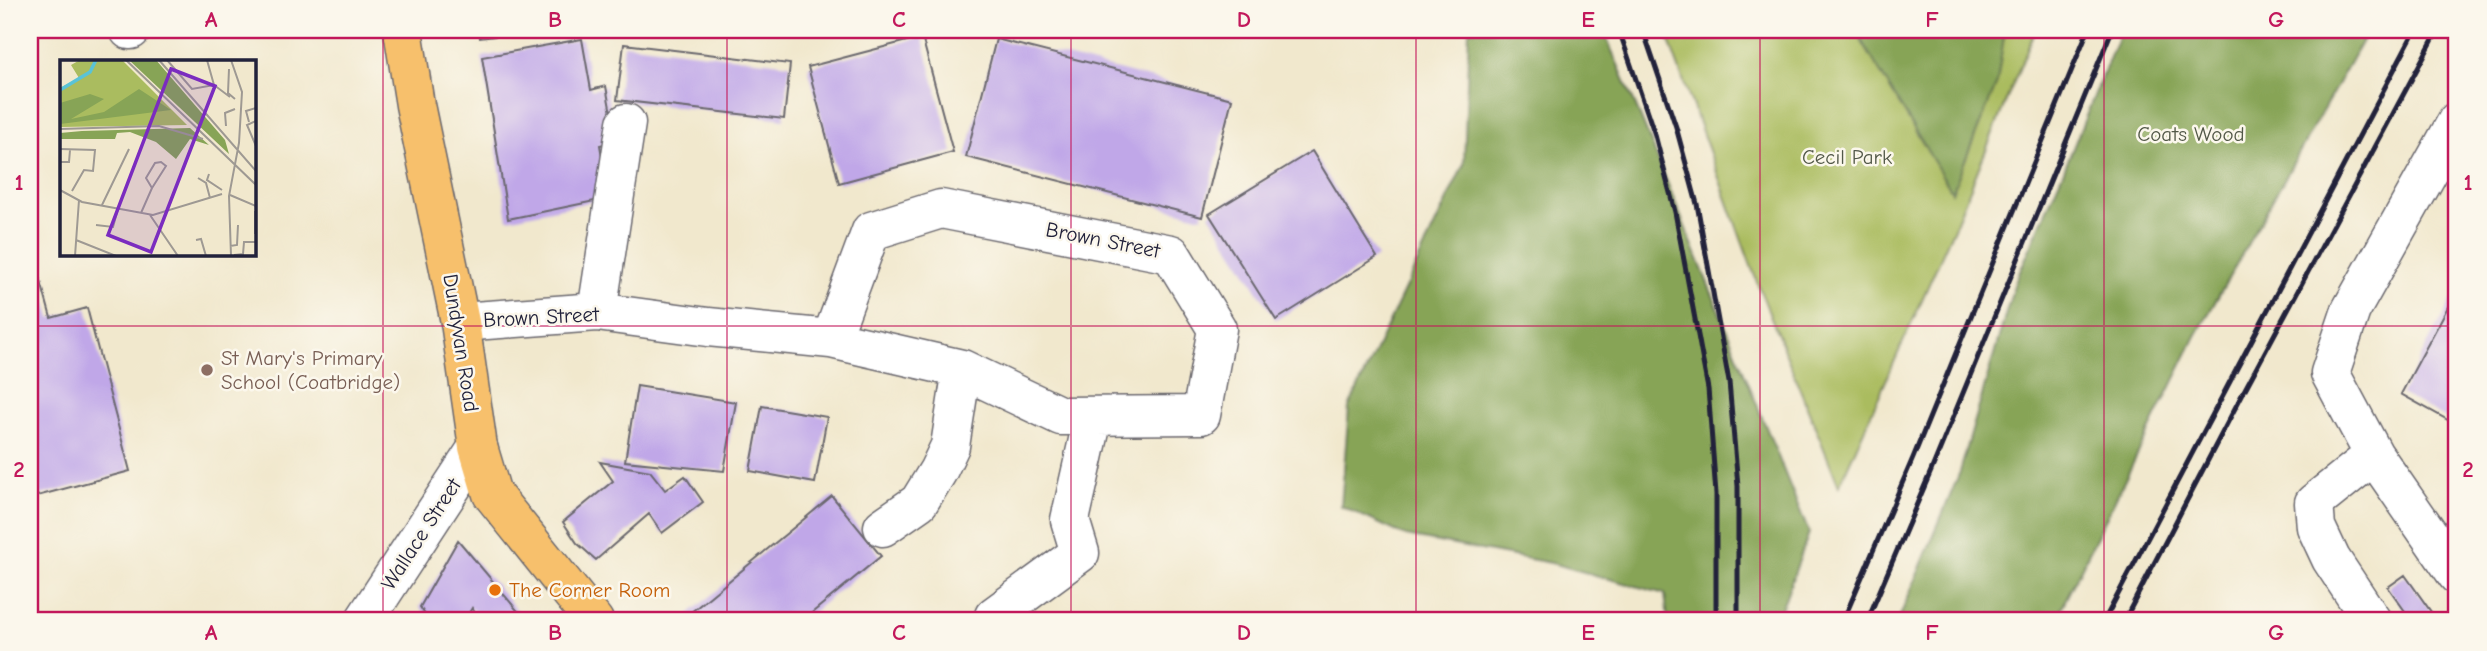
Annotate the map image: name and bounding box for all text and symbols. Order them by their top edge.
text: A [205,6,218,33]
text: B [548,6,562,33]
text: C [892,6,906,33]
text: D [1237,6,1251,33]
text: E [1581,6,1595,33]
text: F [1925,6,1939,33]
text: G [2268,6,2284,33]
inset map [60,60,256,256]
park label: Coats Wood [2137,122,2245,146]
park label: Cecil Park [1802,145,1892,169]
text: 1 [14,169,24,196]
text: 1 [2463,169,2473,196]
street label: Brown Street [1044,217,1163,263]
street label: Dundyvan Road [438,272,484,414]
street label: Brown Street [483,302,600,332]
place label: St Mary's Primary School (Coatbridge) [221,346,400,394]
marker: St Mary's Primary School (Coatbridge) [199,362,215,378]
text: 2 [13,456,25,483]
text: 2 [2462,456,2474,483]
street label: Wallace Street [376,473,466,594]
place label: The Corner Room [509,578,670,602]
marker: The Corner Room [487,582,503,598]
text: A [205,619,218,646]
text: B [548,619,562,646]
text: C [892,619,906,646]
text: D [1237,619,1251,646]
text: E [1581,619,1595,646]
text: F [1925,619,1939,646]
text: G [2268,619,2284,646]

